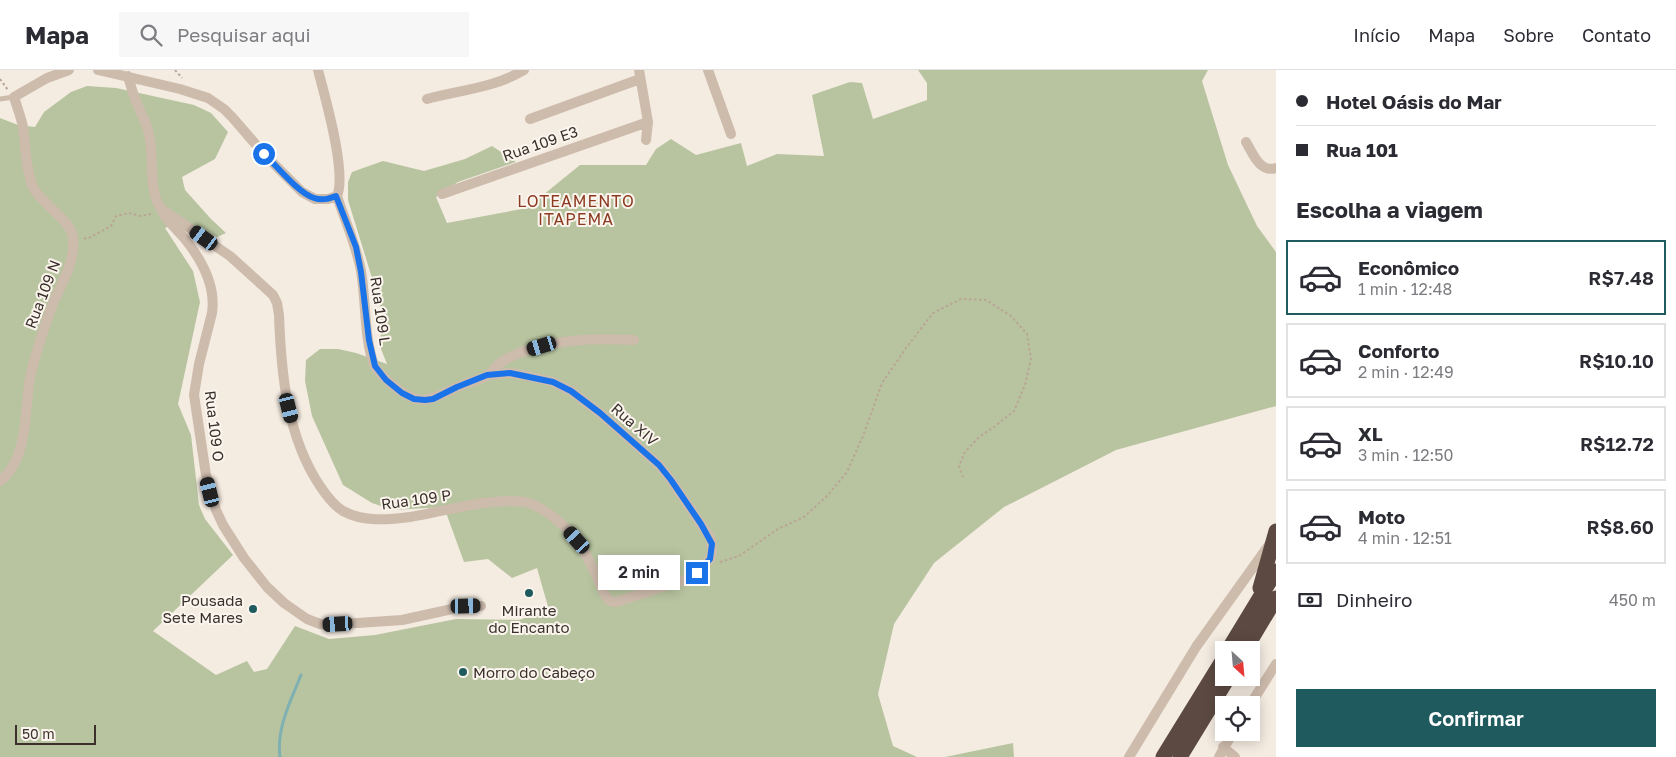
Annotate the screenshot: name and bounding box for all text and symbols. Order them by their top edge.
search box [119,12,469,57]
text: Mapa [25,20,89,49]
icon: search [137,21,165,49]
text: Pesquisar aqui [177,23,311,46]
text: Início [1353,24,1400,46]
text: Mapa [1428,24,1475,46]
text: Sobre [1503,24,1554,46]
text: Contato [1582,24,1651,46]
text: Hotel Oásis do Mar [1326,90,1502,113]
street label: Rua 109 E3 [500,122,580,164]
text: Rua 101 [1326,138,1398,161]
route start [253,143,275,165]
district label: LOTEAMENTO ITAPEMA [517,191,635,229]
text: Escolha a viagem [1296,196,1483,223]
car [187,223,220,253]
icon: car [1298,255,1343,300]
text: Econômico [1358,256,1459,279]
street label: Rua 109 N [21,257,63,331]
text: R$7.48 [1588,266,1654,289]
street label: Rua 109 L [367,276,395,347]
text: 1 min · 12:48 [1358,279,1452,299]
car [525,334,558,358]
icon: car [1298,338,1343,383]
text: Conforto [1358,339,1439,362]
text: R$10.10 [1579,349,1654,372]
text: 2 min · 12:49 [1358,362,1454,382]
street label: Rua 109 O [202,389,228,463]
car [278,392,299,424]
street label: Rua XIV [608,399,662,449]
icon: car [1298,421,1343,466]
text: XL [1358,422,1383,445]
text: R$12.72 [1580,432,1654,455]
text: 3 min · 12:50 [1358,445,1454,465]
car [199,476,220,508]
street label: Rua 109 P [380,485,452,513]
icon: car [1298,504,1343,549]
text: Moto [1358,505,1405,528]
text: R$8.60 [1587,515,1654,538]
car [561,524,592,556]
text: 4 min · 12:51 [1358,528,1452,548]
callout: 2 min [597,556,680,590]
text: 2 min [618,562,660,582]
route end [686,562,708,584]
icon: cash [1296,586,1324,614]
marker: Mirante do Encanto [523,587,535,599]
text: Dinheiro [1336,588,1413,611]
text: 450 m [1609,590,1656,610]
place label: Pousada Sete Mares [163,591,243,626]
car [450,598,481,614]
place label: Mirante do Encanto [488,601,570,636]
marker: Pousada Sete Mares [247,603,259,615]
car [322,616,353,632]
north arrow [1215,641,1260,686]
map controls [1215,641,1260,741]
place label: Morro do Cabeço [473,663,595,681]
marker: Morro do Cabeço [457,666,469,678]
button: Confirmar [1296,689,1656,747]
button: locate [1215,696,1260,741]
scale bar [15,722,96,745]
text: 50 m [22,725,55,742]

